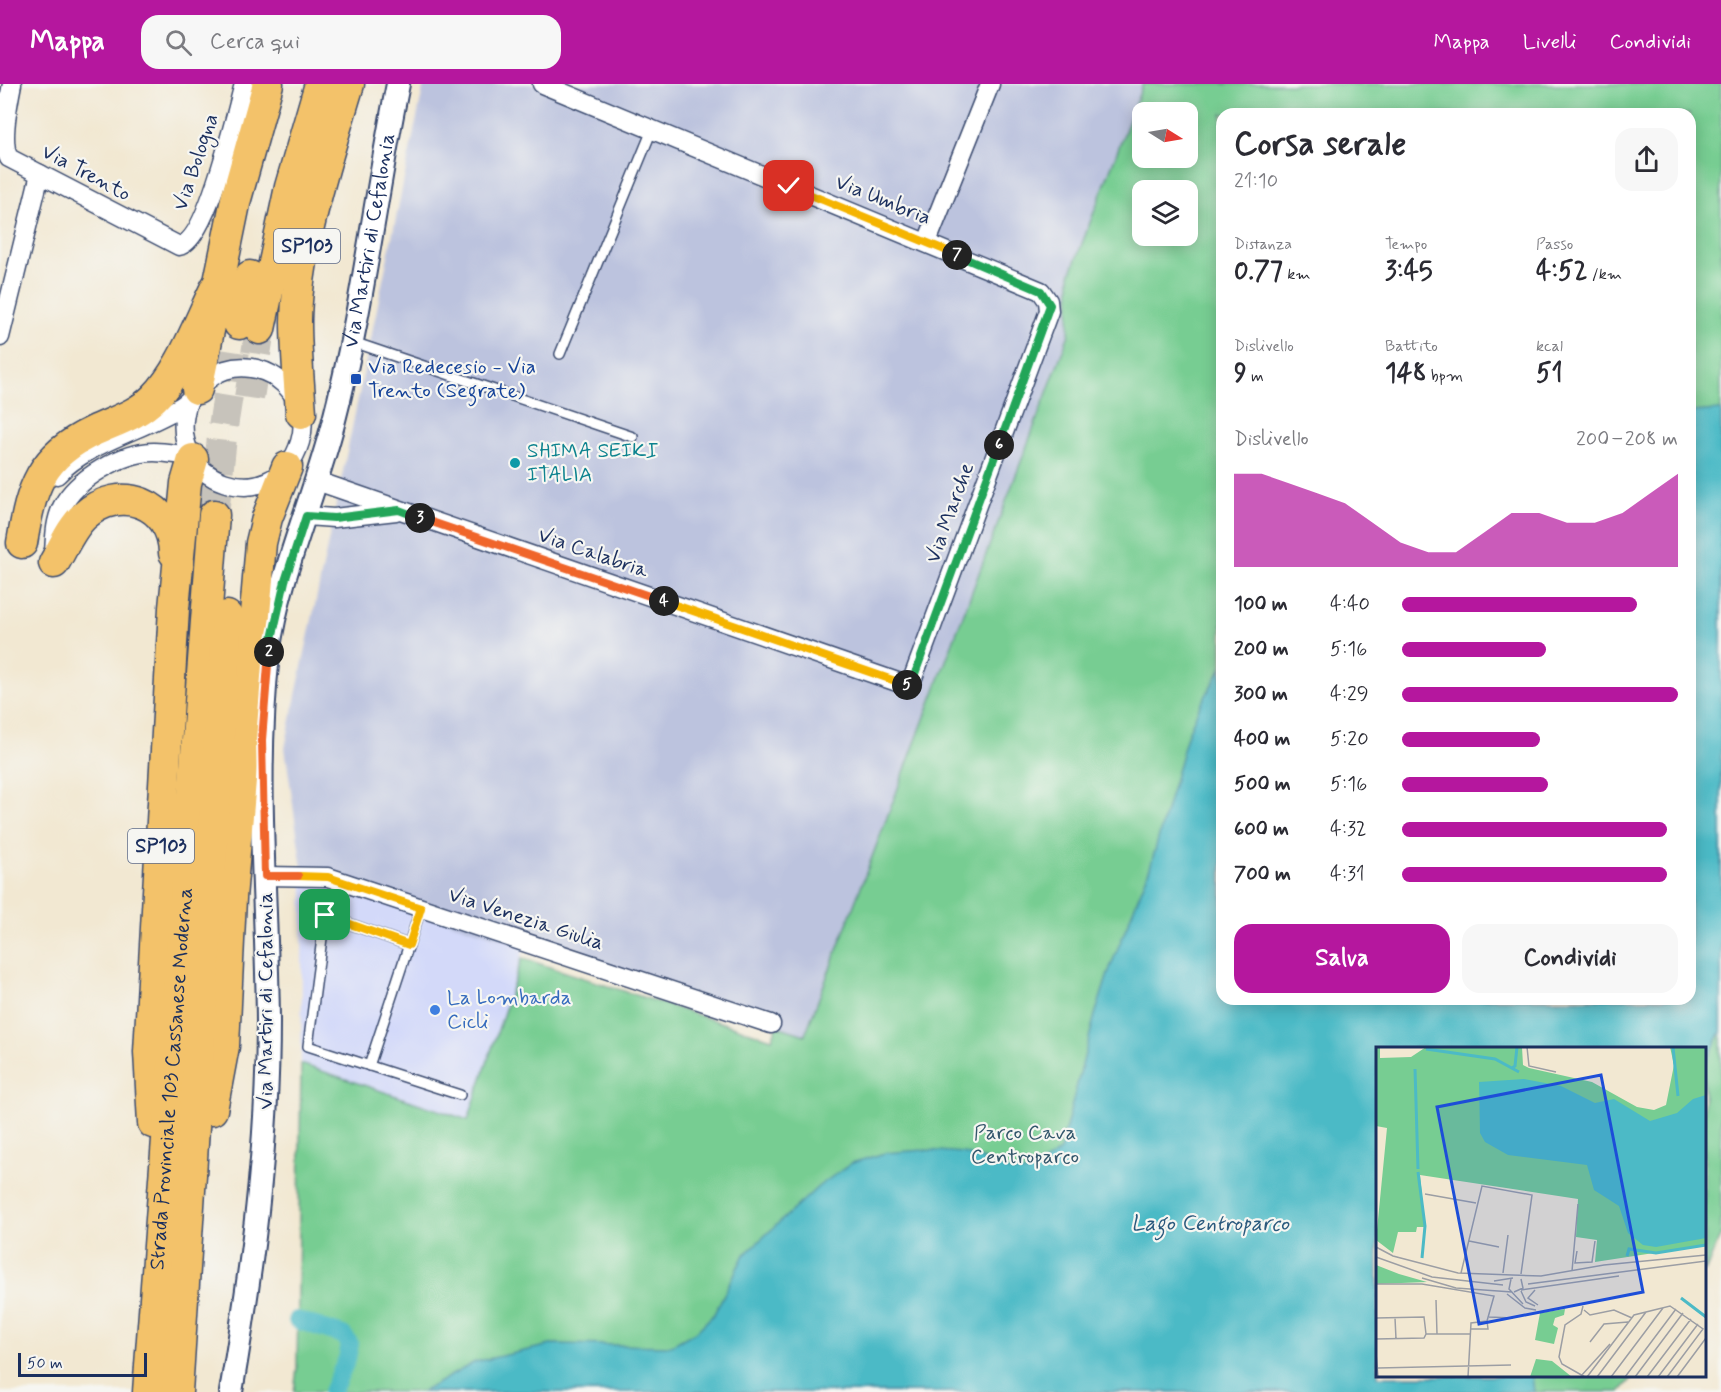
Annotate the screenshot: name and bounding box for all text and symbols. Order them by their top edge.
search box [141,15,561,69]
text: Mappa [30,24,105,61]
icon: search [162,26,195,59]
text: Cerca qui [210,28,300,56]
text: Mappa [1434,28,1490,56]
text: Livelli [1523,28,1577,56]
text: Condividi [1610,28,1691,56]
north arrow [1132,102,1198,168]
map controls [1132,102,1198,246]
street label: Via Bologna [166,110,227,215]
text: Corsa serale [1234,123,1406,167]
button: share [1615,128,1678,191]
street label: Via Martiri di Cefalonia [337,131,402,351]
street label: Via Trento [36,138,136,208]
pin [763,160,814,211]
street label: Via Umbria [831,168,935,232]
text: 21:10 [1234,168,1278,195]
icon: check [772,169,805,202]
button: layers [1132,180,1198,246]
road number: SP103 [274,229,340,263]
text: Distanza [1234,234,1292,255]
text: Tempo [1385,234,1427,255]
text: Passo [1536,234,1573,255]
pin: 7 [942,240,972,270]
text: 7 [952,244,962,265]
text: 0.77 [1234,255,1283,289]
text: 3:45 [1385,255,1433,289]
text: 4:52 [1536,255,1587,289]
text: km [1283,264,1310,285]
text: /km [1587,264,1622,285]
text: Dislivello [1234,336,1294,357]
text: Battito [1385,336,1438,357]
text: kcal [1536,336,1563,357]
place label: Via Redecesio - Via Trento (Segrate) [368,353,536,407]
text: 9 [1234,357,1247,391]
text: 148 [1385,357,1426,391]
text: 51 [1536,357,1563,391]
text: m [1247,366,1264,387]
text: bpm [1426,366,1463,387]
marker: Via Redecesio - Via Trento (Segrate) [349,372,363,386]
text: Dislivello [1234,426,1309,453]
text: 200–208 m [1576,426,1678,453]
pin: 6 [984,430,1014,460]
text: 6 [995,434,1003,455]
place label: SHIMA SEIKI ITALIA [527,437,659,489]
marker: SHIMA SEIKI ITALIA [508,456,522,470]
street label: Via Marche [919,459,981,567]
pin: 3 [405,503,435,533]
text: 3 [416,507,424,528]
street label: Via Calabria [534,521,652,585]
pin: 4 [649,586,679,616]
text: 4 [659,590,669,611]
text: 100 m [1234,591,1288,618]
text: 4:40 [1330,591,1370,618]
text: 200 m [1234,636,1289,663]
text: 5:16 [1330,636,1367,663]
pin: 2 [254,637,284,667]
text: 2 [265,641,273,662]
pin: 5 [892,670,922,700]
text: 5 [902,674,912,695]
text: 300 m [1234,681,1288,708]
text: 4:29 [1330,681,1369,708]
text: 400 m [1234,726,1290,753]
text: 5:20 [1330,726,1369,753]
text: 500 m [1234,771,1291,798]
text: 5:16 [1330,771,1367,798]
text: 600 m [1234,816,1289,843]
text: 4:32 [1330,816,1367,843]
road number: SP103 [128,829,194,863]
text: 700 m [1234,861,1291,888]
text: 4:31 [1330,861,1365,888]
street label: Via Venezia Giulia [445,881,607,957]
street label: Strada Provinciale 103 Cassanese Moderna [143,887,200,1271]
pin [299,889,350,940]
street label: Via Martiri di Cefalonia [252,892,280,1110]
icon: arrive [308,898,341,931]
button: Salva [1234,924,1450,993]
button: Condividi [1462,924,1678,993]
place label: La Lombarda Cicli [447,984,572,1036]
marker: La Lombarda Cicli [428,1003,442,1017]
inset map [1376,1047,1706,1377]
park label: Parco Cava Centroparco [971,1119,1079,1171]
water label: Lago Centroparco [1131,1210,1290,1241]
scale bar [18,1350,147,1378]
text: 50 m [27,1353,63,1374]

